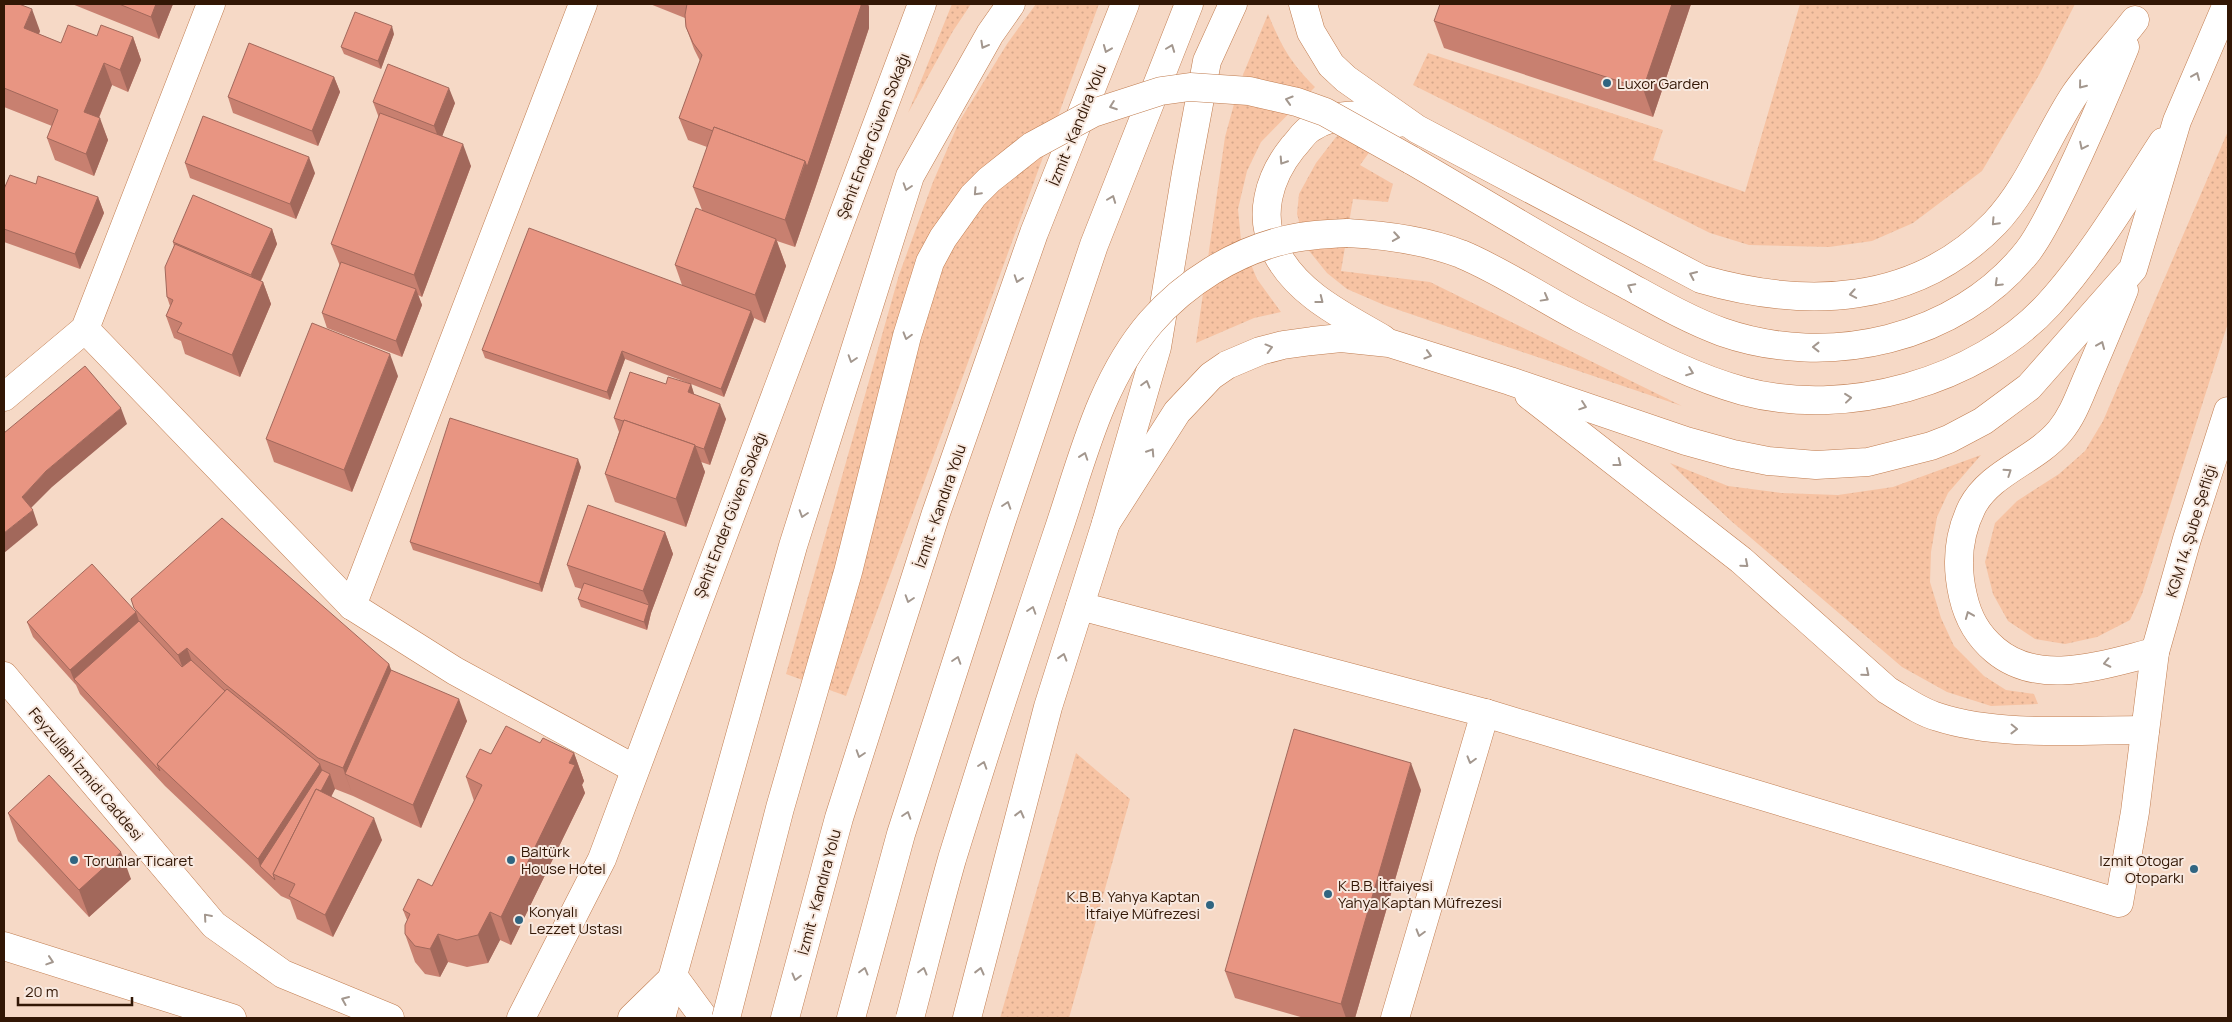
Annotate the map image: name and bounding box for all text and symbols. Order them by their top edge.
one-way arrow [980,39,990,48]
one-way arrow [1103,44,1113,53]
one-way arrow [1165,44,1175,53]
street label: Şehit Ender Güven Sokağı [832,50,914,222]
street label: İzmit - Kandıra Yolu [1043,61,1111,189]
one-way arrow [2190,72,2201,81]
place label: Luxor Garden [1617,73,1709,94]
marker: Luxor Garden [1601,77,1613,89]
one-way arrow [2079,80,2088,89]
one-way arrow [1286,95,1294,105]
one-way arrow [1109,100,1118,110]
one-way arrow [2079,141,2089,150]
one-way arrow [1280,156,1290,165]
one-way arrow [902,183,912,191]
one-way arrow [974,186,983,195]
one-way arrow [1106,196,1116,204]
one-way arrow [1992,216,2001,225]
one-way arrow [1391,232,1400,242]
one-way arrow [1689,271,1698,282]
one-way arrow [1014,275,1024,283]
one-way arrow [1995,277,2004,286]
one-way arrow [1627,283,1636,293]
one-way arrow [1848,288,1856,299]
one-way arrow [1540,292,1549,302]
one-way arrow [1314,294,1323,302]
one-way arrow [903,332,913,340]
one-way arrow [2095,341,2105,350]
one-way arrow [1812,342,1820,352]
one-way arrow [1264,344,1272,354]
one-way arrow [1424,350,1432,360]
one-way arrow [848,354,858,362]
one-way arrow [1685,366,1694,376]
one-way arrow [1141,381,1151,389]
one-way arrow [1845,393,1853,404]
one-way arrow [1578,400,1587,410]
street label: Şehit Ender Güven Sokağı [689,429,771,601]
street label: İzmit - Kandıra Yolu [909,441,971,571]
one-way arrow [1144,449,1154,458]
one-way arrow [1078,452,1088,461]
one-way arrow [1612,458,1621,466]
street label: KGM 14. Şube Şefliği [2161,462,2221,600]
one-way arrow [2002,469,2012,478]
one-way arrow [1001,502,1011,510]
one-way arrow [799,509,809,517]
one-way arrow [1740,559,1749,568]
one-way arrow [905,594,915,602]
one-way arrow [1026,606,1036,615]
one-way arrow [1964,612,1974,620]
one-way arrow [1058,653,1068,662]
one-way arrow [951,656,961,665]
one-way arrow [2103,657,2112,668]
one-way arrow [1861,667,1870,676]
street label: Feyzullah İzmidi Caddesi [24,703,148,845]
one-way arrow [2010,724,2018,734]
one-way arrow [855,749,865,757]
one-way arrow [1466,755,1476,763]
one-way arrow [977,761,987,769]
one-way arrow [1014,809,1025,818]
one-way arrow [901,811,911,819]
street label: İzmit - Kandıra Yolu [792,827,846,957]
place label: Baltürk House Hotel [521,841,606,879]
place label: Torunlar Ticaret [84,850,193,871]
place label: Izmit Otogar Otoparkı [2099,850,2185,888]
marker: Torunlar Ticaret [68,854,80,866]
marker: Baltürk House Hotel [505,854,517,866]
marker: Izmit Otogar Otoparkı [2188,863,2200,875]
place label: K.B.B. İtfaiyesi Yahya Kaptan Müfrezesi [1338,875,1502,913]
place label: K.B.B. Yahya Kaptan İtfaiye Müfrezesi [1067,886,1200,924]
marker: K.B.B. İtfaiyesi Yahya Kaptan Müfrezesi [1322,888,1334,900]
marker: K.B.B. Yahya Kaptan İtfaiye Müfrezesi [1204,899,1216,911]
place label: Konyalı Lezzet Ustası [529,901,623,939]
one-way arrow [203,913,212,922]
marker: Konyalı Lezzet Ustası [513,914,525,926]
one-way arrow [1415,928,1425,936]
one-way arrow [46,955,54,965]
one-way arrow [858,967,869,976]
one-way arrow [917,967,928,976]
one-way arrow [974,968,984,976]
one-way arrow [791,973,802,981]
scale bar [18,974,131,1006]
text: 20 m [25,981,58,1002]
one-way arrow [341,995,349,1005]

